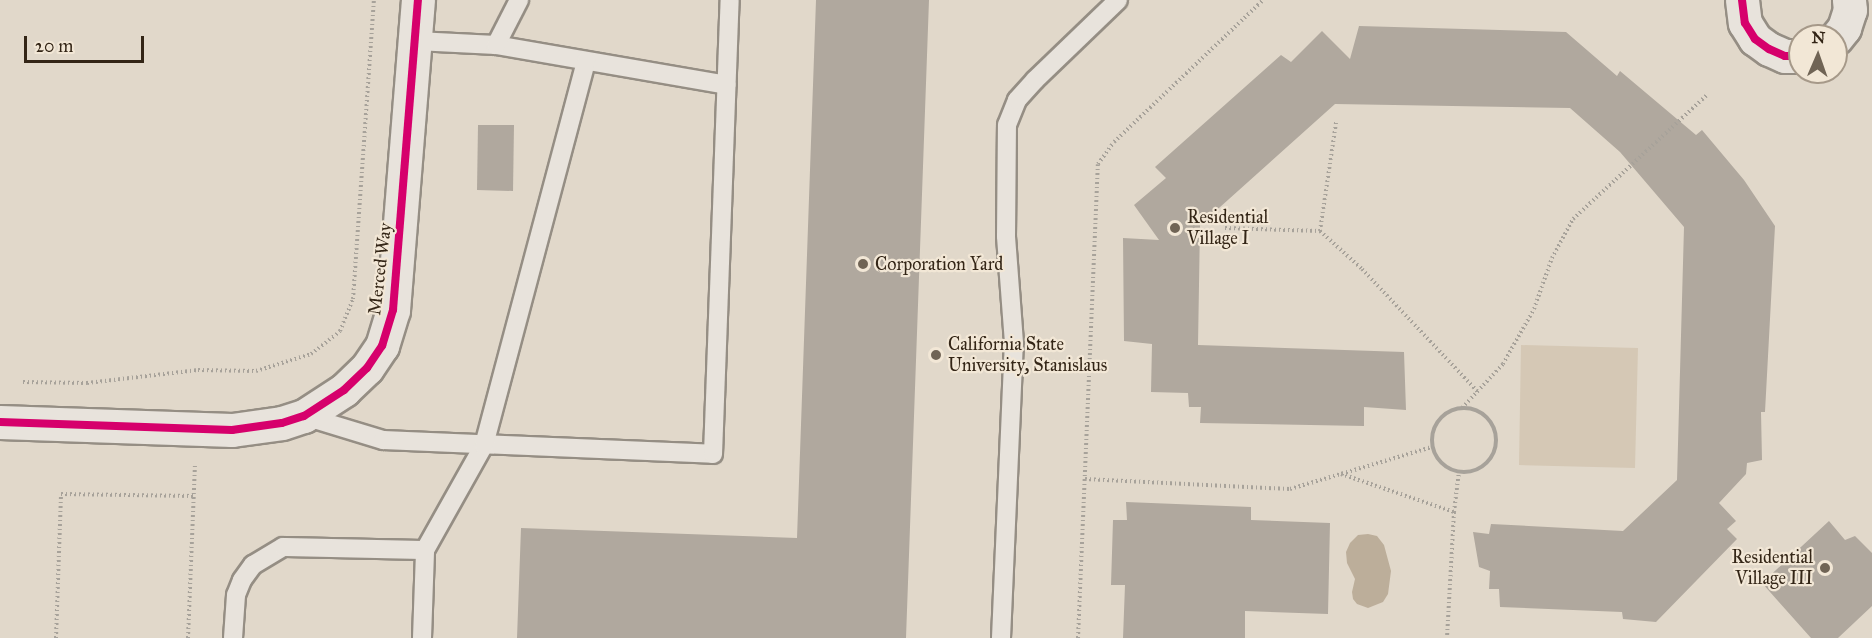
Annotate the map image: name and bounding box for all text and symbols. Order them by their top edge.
scale bar [27,24,147,62]
north arrow [1788,24,1848,84]
text: N [1811,28,1826,47]
text: 20 m [35,35,73,57]
place label: Residential Village I [1187,207,1268,250]
marker: Residential Village I [1168,221,1182,235]
street label: Merced Way [364,222,396,316]
place label: Corporation Yard [875,253,1003,275]
marker: Corporation Yard [856,257,870,271]
place label: California State University, Stanislaus [948,334,1107,376]
marker: California State University, Stanislaus [929,348,943,362]
place label: Residential Village III [1732,547,1813,590]
marker: Residential Village III [1818,561,1832,575]

